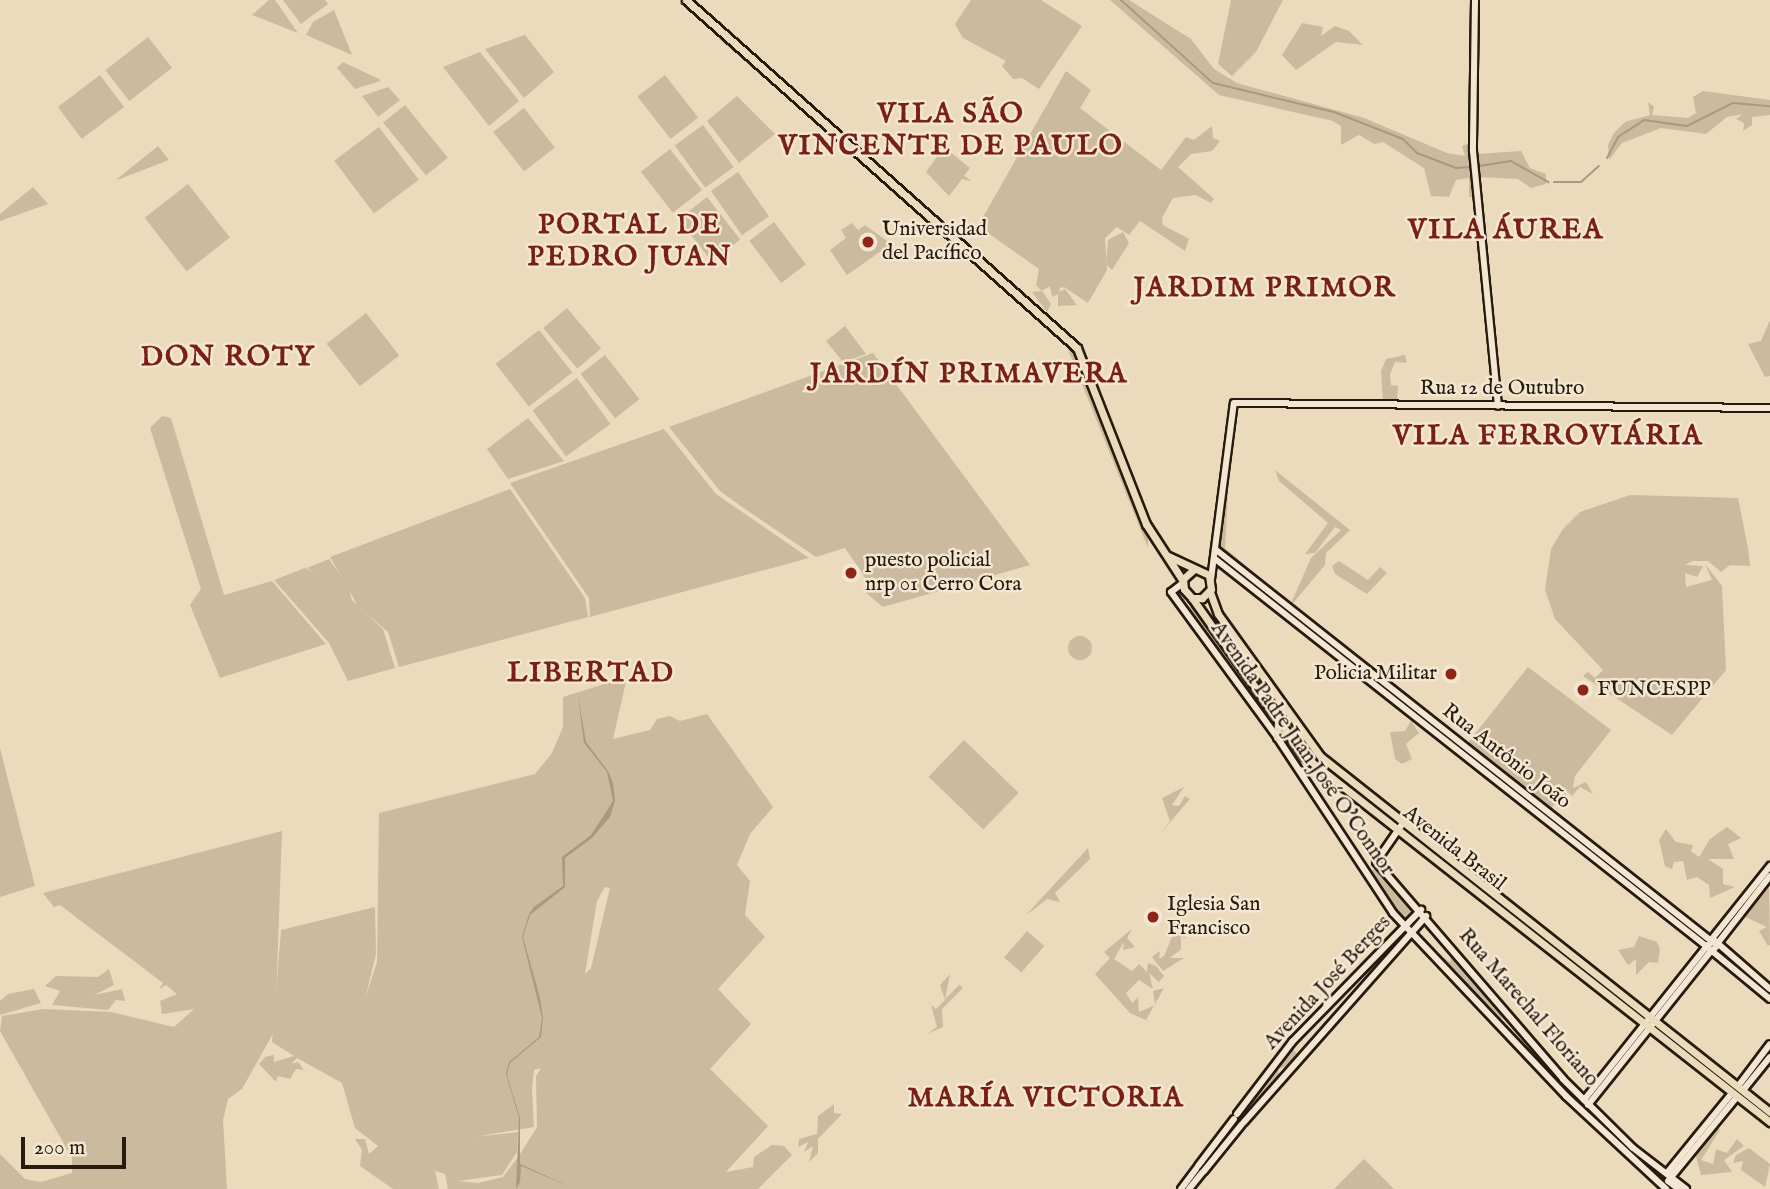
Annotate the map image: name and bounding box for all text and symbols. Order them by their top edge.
district label: VILA SÃO VINCENTE DE PAULO [780,98,1122,164]
district label: PORTAL DE PEDRO JUAN [529,209,731,275]
district label: VILA ÁUREA [1409,214,1603,248]
place label: Universidad del Pacífico [882,217,987,267]
marker: Universidad del Pacífico [860,234,876,250]
district label: JARDIM PRIMOR [1135,272,1395,306]
district label: DON ROTY [142,341,314,375]
district label: JARDÍN PRIMAVERA [812,358,1126,392]
street label: Rua 12 de Outubro [1420,376,1584,402]
district label: VILA FERROVIÁRIA [1395,420,1701,454]
place label: puesto policial nrp 01 Cerro Cora [865,548,1021,598]
marker: puesto policial nrp 01 Cerro Cora [843,565,859,581]
street label: Avenida Padre Juan José O'Connor [1205,617,1399,881]
district label: LIBERTAD [508,657,674,691]
place label: Policia Militar [1314,661,1437,687]
marker: Policia Militar [1443,666,1459,682]
place label: FUNCESPP [1597,677,1711,703]
marker: FUNCESPP [1575,682,1591,698]
street label: Rua Antônio João [1437,699,1575,815]
street label: Avenida Brasil [1398,801,1510,897]
place label: Iglesia San Francisco [1167,892,1260,942]
marker: Iglesia San Francisco [1145,909,1161,925]
street label: Avenida José Berges [1259,911,1397,1055]
street label: Rua Marechal Floriano [1452,924,1604,1092]
district label: MARÍA VICTORIA [909,1082,1183,1116]
scale bar [24,1122,130,1166]
text: 200 m [34,1135,85,1162]

